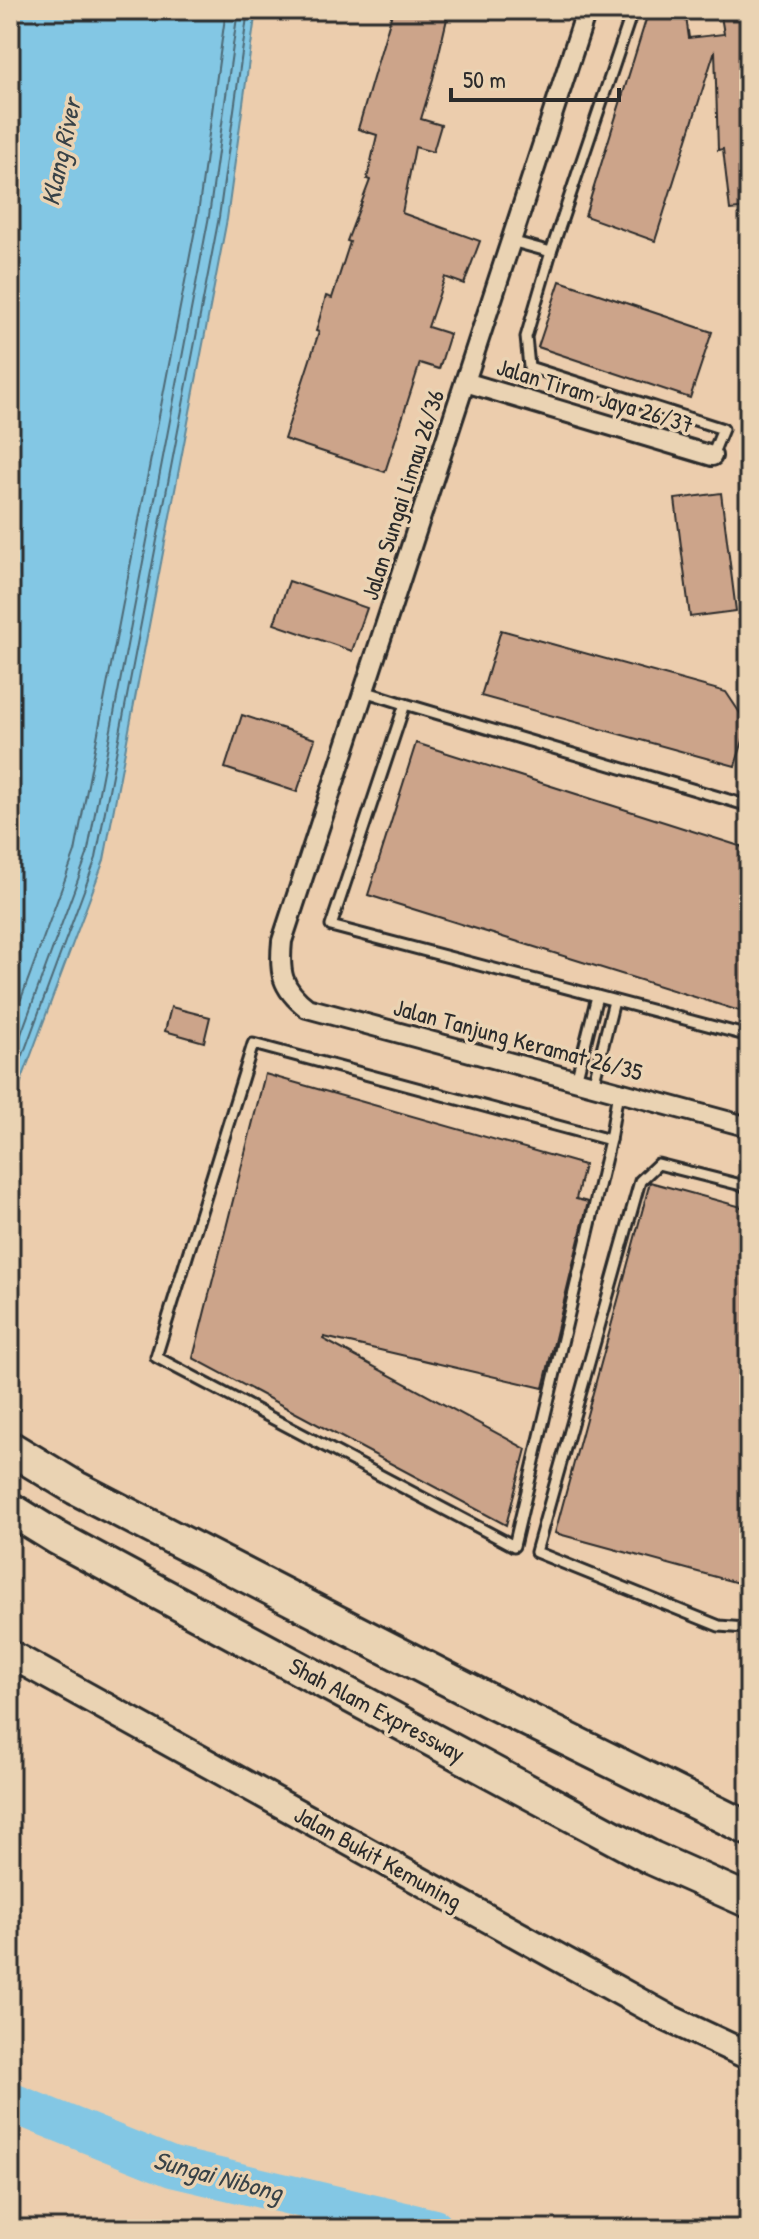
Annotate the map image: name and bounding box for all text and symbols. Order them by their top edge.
scale bar [451,52,619,102]
text: 50 m [463,63,506,95]
water label: Klang River [32,92,90,209]
street label: Jalan Tiram Jaya 26/37 [493,350,698,440]
street label: Jalan Sungai Limau 26/36 [353,385,451,604]
street label: Jalan Tanjung Keramat 26/35 [390,990,646,1088]
street label: Shah Alam Expressway [284,1649,471,1769]
street label: Jalan Bukit Kemuning [289,1798,468,1916]
water label: Sungai Nibong [150,2142,288,2211]

